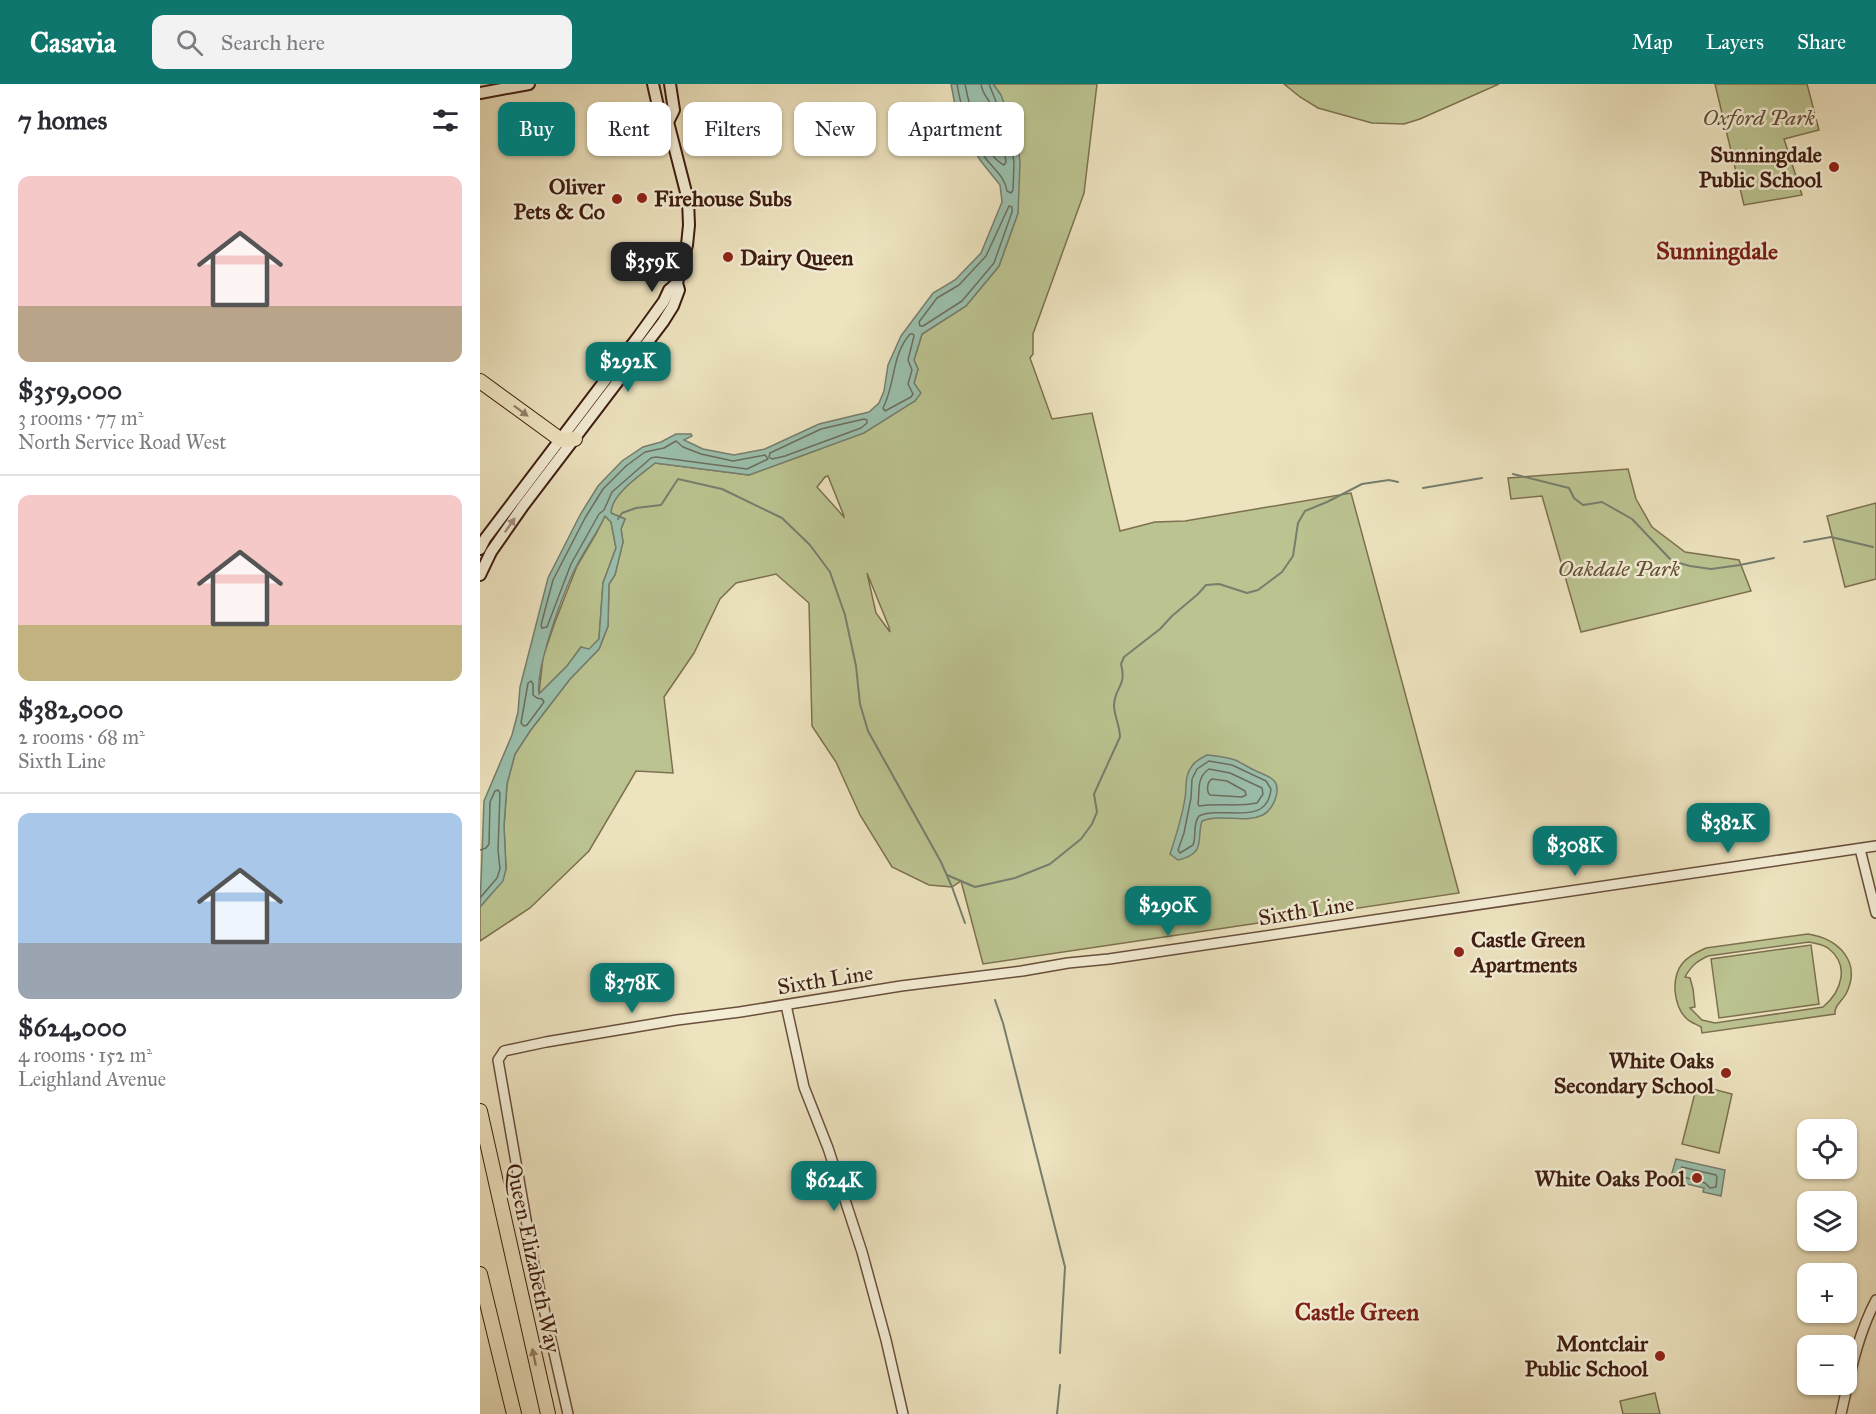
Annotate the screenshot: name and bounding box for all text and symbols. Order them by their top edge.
search box [152,15,572,69]
text: Casavia [30,25,116,60]
icon: search [173,26,206,59]
text: Search here [221,29,325,56]
text: Map [1632,29,1673,55]
text: Layers [1706,29,1764,55]
text: Share [1797,29,1846,55]
chip: Buy [498,102,575,156]
chip: Rent [587,102,671,156]
chip: Filters [683,102,782,156]
chip: New [794,102,876,156]
chip: Apartment [888,102,1024,156]
text: 7 homes [18,104,107,136]
icon: filters [429,104,462,137]
park label: Oxford Park [1703,104,1815,131]
place label: Sunningdale Public School [1699,141,1823,193]
marker: Sunningdale Public School [1827,160,1841,174]
place label: Oliver Pets & Co [514,173,606,225]
place label: Firehouse Subs [654,185,792,212]
marker: Firehouse Subs [635,191,649,205]
marker: Oliver Pets & Co [610,192,624,206]
icon: home [186,215,294,323]
district label: Sunningdale [1656,236,1778,266]
pin: $359K [610,242,694,293]
place label: Dairy Queen [740,244,854,271]
text: $359K [625,249,679,273]
marker: Dairy Queen [721,250,735,264]
pin: $292K [586,342,670,393]
text: $292K [600,349,656,373]
text: $359,000 [18,374,122,406]
one-way arrow [513,404,528,416]
text: 3 rooms · 77 m² [18,406,143,430]
text: North Service Road West [18,430,226,454]
one-way arrow [504,517,515,533]
icon: home [186,534,294,642]
park label: Oakdale Park [1558,555,1680,582]
text: $382,000 [18,693,123,725]
text: 2 rooms · 68 m² [18,725,145,749]
text: Sixth Line [18,749,106,773]
pin: $382K [1686,803,1770,854]
text: $382K [1701,810,1755,834]
pin: $308K [1533,826,1617,877]
text: $308K [1547,833,1603,857]
icon: home [186,852,294,960]
pin: $290K [1126,886,1210,937]
street label: Sixth Line [1256,890,1356,931]
text: $290K [1139,893,1197,917]
place label: Castle Green Apartments [1469,926,1585,978]
marker: Castle Green Apartments [1452,945,1466,959]
street label: Sixth Line [775,959,875,1000]
pin: $378K [590,963,674,1014]
text: $378K [604,970,660,994]
text: $624,000 [18,1011,127,1043]
text: 4 rooms · 152 m² [18,1043,152,1067]
place label: White Oaks Secondary School [1554,1047,1715,1099]
marker: White Oaks Secondary School [1719,1066,1733,1080]
text: Leighland Avenue [18,1067,166,1091]
map controls [1797,1119,1857,1395]
button: locate [1797,1119,1857,1179]
street label: Queen Elizabeth Way [500,1161,567,1356]
pin: $624K [792,1161,876,1212]
place label: White Oaks Pool [1535,1165,1686,1192]
text: $624K [805,1168,863,1192]
marker: White Oaks Pool [1690,1171,1704,1185]
button: layers [1797,1191,1857,1251]
button: + [1797,1263,1857,1323]
district label: Castle Green [1295,1297,1419,1327]
place label: Montclair Public School [1525,1330,1649,1382]
button: − [1797,1335,1857,1395]
one-way arrow [529,1348,539,1366]
marker: Montclair Public School [1653,1349,1667,1363]

